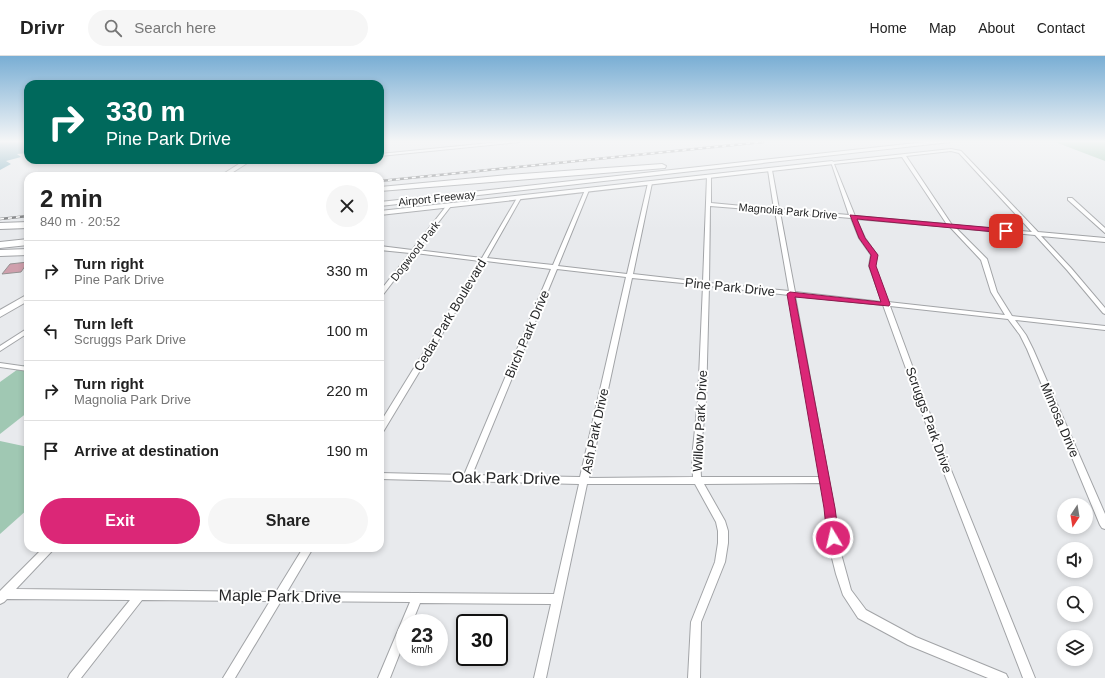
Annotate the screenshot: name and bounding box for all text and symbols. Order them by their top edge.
search box [88,10,368,46]
text: Drivr [20,17,64,38]
icon: search [102,17,124,39]
text: Search here [134,19,216,36]
text: Home [870,20,907,36]
text: Map [929,20,956,36]
text: About [978,20,1015,36]
text: Contact [1037,20,1085,36]
icon: right [40,96,92,148]
text: 330 m [106,96,185,127]
text: Pine Park Drive [106,129,231,149]
text: 2 min [40,185,103,212]
button: close [326,185,368,227]
street label: Airport Freeway [398,188,477,208]
street label: Magnolia Park Drive [738,201,838,221]
text: 840 m · 20:52 [40,214,120,229]
pin [989,214,1023,248]
street label: Dogwood Park [388,218,442,283]
icon: arrive [995,220,1017,242]
text: Turn right [74,255,144,272]
street label: Cedar Park Boulevard [411,256,489,374]
icon: right [40,260,62,282]
text: 330 m [326,262,368,279]
text: Pine Park Drive [74,272,164,287]
street label: Pine Park Drive [684,275,776,299]
street label: Birch Park Drive [502,288,552,380]
text: Turn left [74,315,133,332]
icon: left [40,320,62,342]
text: 100 m [326,322,368,339]
text: Scruggs Park Drive [74,332,186,347]
street label: Scruggs Park Drive [903,365,955,475]
street label: Willow Park Drive [690,370,710,472]
text: Turn right [74,375,144,392]
icon: right [40,380,62,402]
street label: Mimosa Drive [1038,380,1082,460]
text: 220 m [326,382,368,399]
street label: Ash Park Drive [579,387,611,475]
text: Magnolia Park Drive [74,392,191,407]
icon: arrive [40,440,62,462]
text: Arrive at destination [74,442,219,459]
text: 190 m [326,442,368,459]
street label: Oak Park Drive [452,469,560,487]
button: Exit [40,498,200,544]
button: Share [208,498,368,544]
north arrow [1057,498,1093,534]
map controls [1057,498,1093,666]
position arrow [812,517,854,559]
button: sound [1057,542,1093,578]
street label: Maple Park Drive [219,586,342,606]
button: search [1057,586,1093,622]
speed limit sign: 30 [456,614,508,666]
text: 23 [411,624,433,646]
button: layers [1057,630,1093,666]
text: km/h [411,644,433,655]

